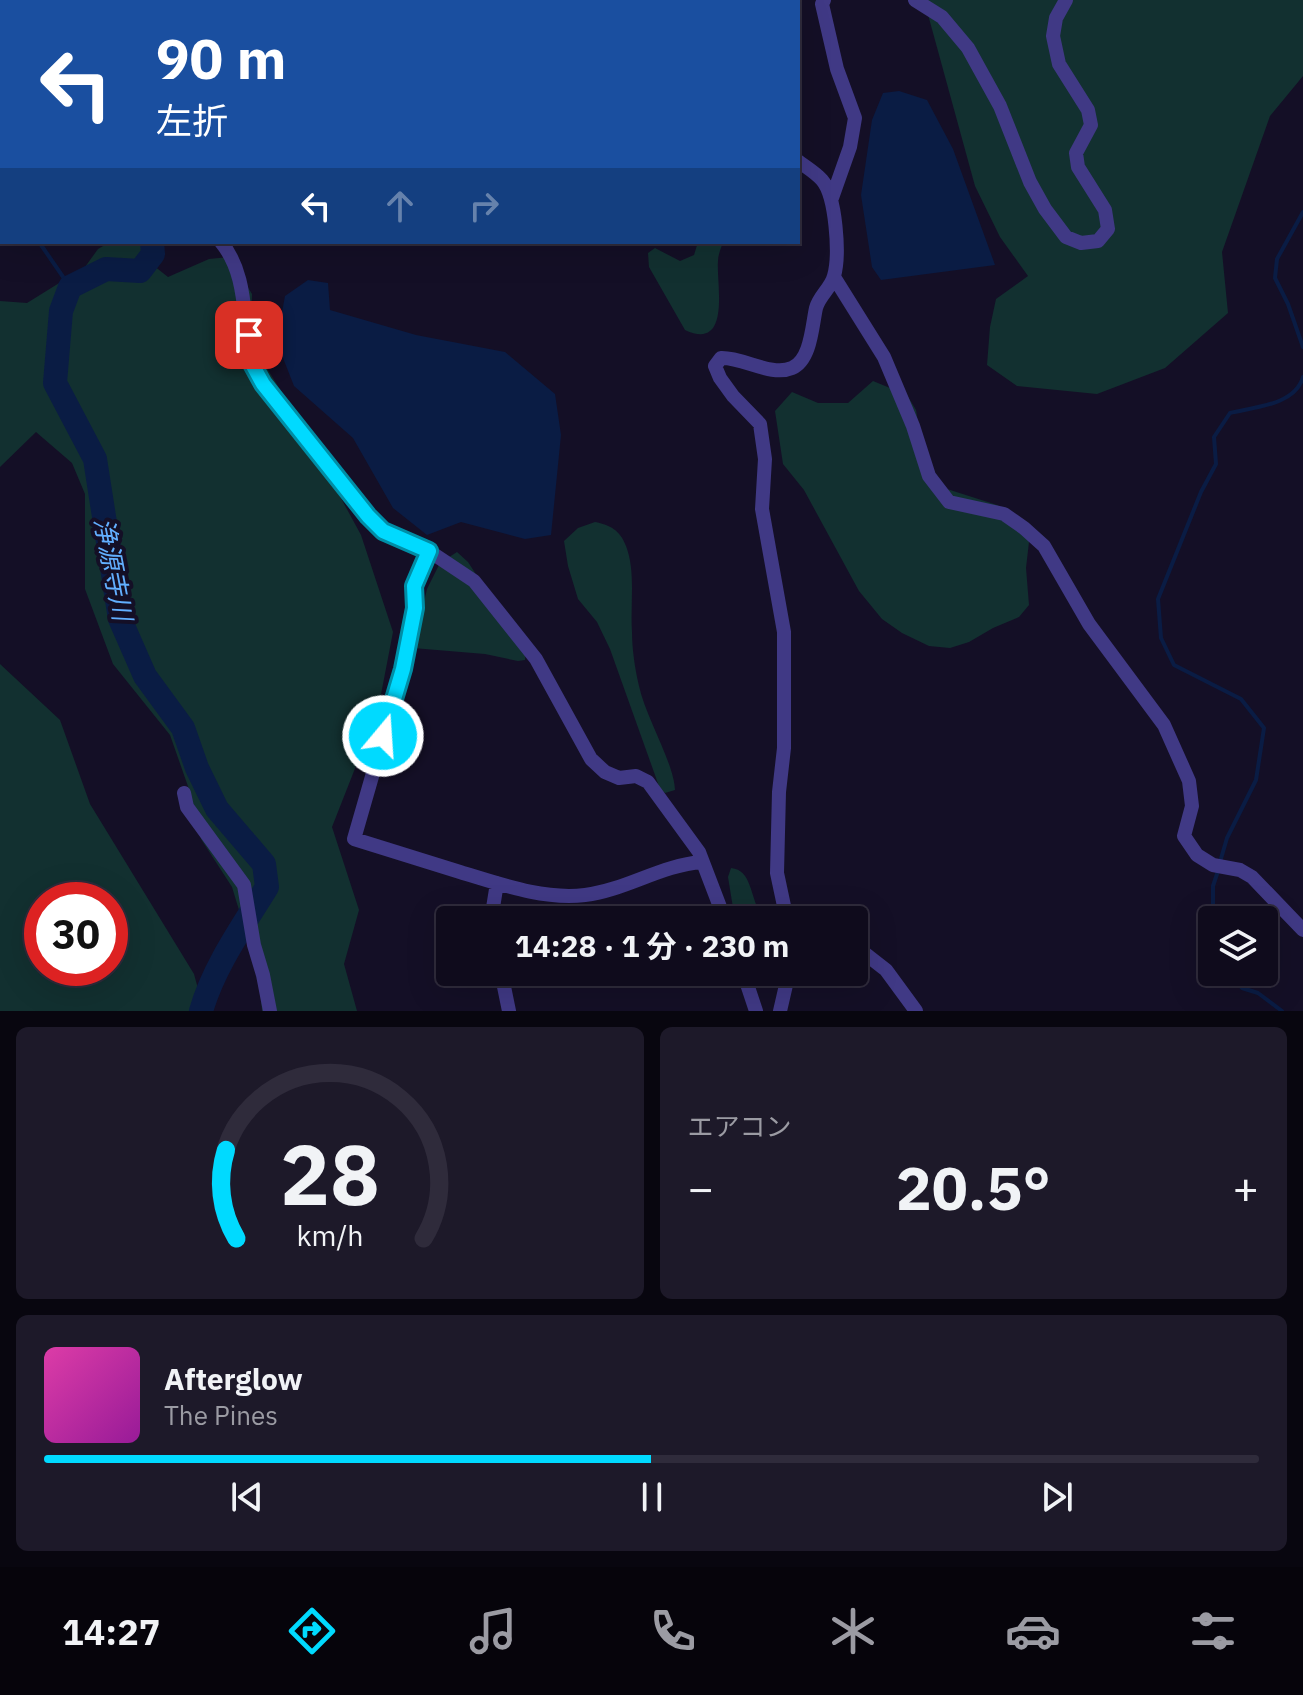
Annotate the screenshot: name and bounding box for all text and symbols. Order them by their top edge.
text: 90 m [156,22,286,94]
icon: left [24,32,128,136]
text: 左折 [156,97,228,144]
icon: left [294,184,338,228]
icon: ahead [378,184,422,228]
icon: right [462,184,506,228]
pin [215,301,283,369]
icon: arrive [227,313,271,357]
water label: 浄源寺川 [87,515,141,626]
position arrow [341,694,425,778]
speed limit sign: 30 [24,882,128,986]
map controls [1198,906,1278,986]
button: layers [1198,906,1278,986]
text: 14:28 · 1 分 · 230 m [515,926,789,965]
text: エアコン [688,1109,792,1143]
text: 28 [280,1120,380,1228]
text: 20.5° [896,1148,1051,1227]
text: − [688,1159,714,1216]
text: + [1233,1159,1259,1216]
text: km/h [296,1217,363,1254]
text: Afterglow [164,1359,303,1398]
text: The Pines [164,1398,278,1432]
icon: previous [225,1475,269,1519]
icon: pause [630,1475,674,1519]
icon: next [1035,1475,1079,1519]
icon: directions [284,1603,340,1659]
icon: music [465,1603,521,1659]
icon: phone [645,1603,701,1659]
icon: climate [825,1603,881,1659]
icon: car [1005,1603,1061,1659]
icon: filters [1185,1603,1241,1659]
text: 14:27 [62,1608,160,1655]

